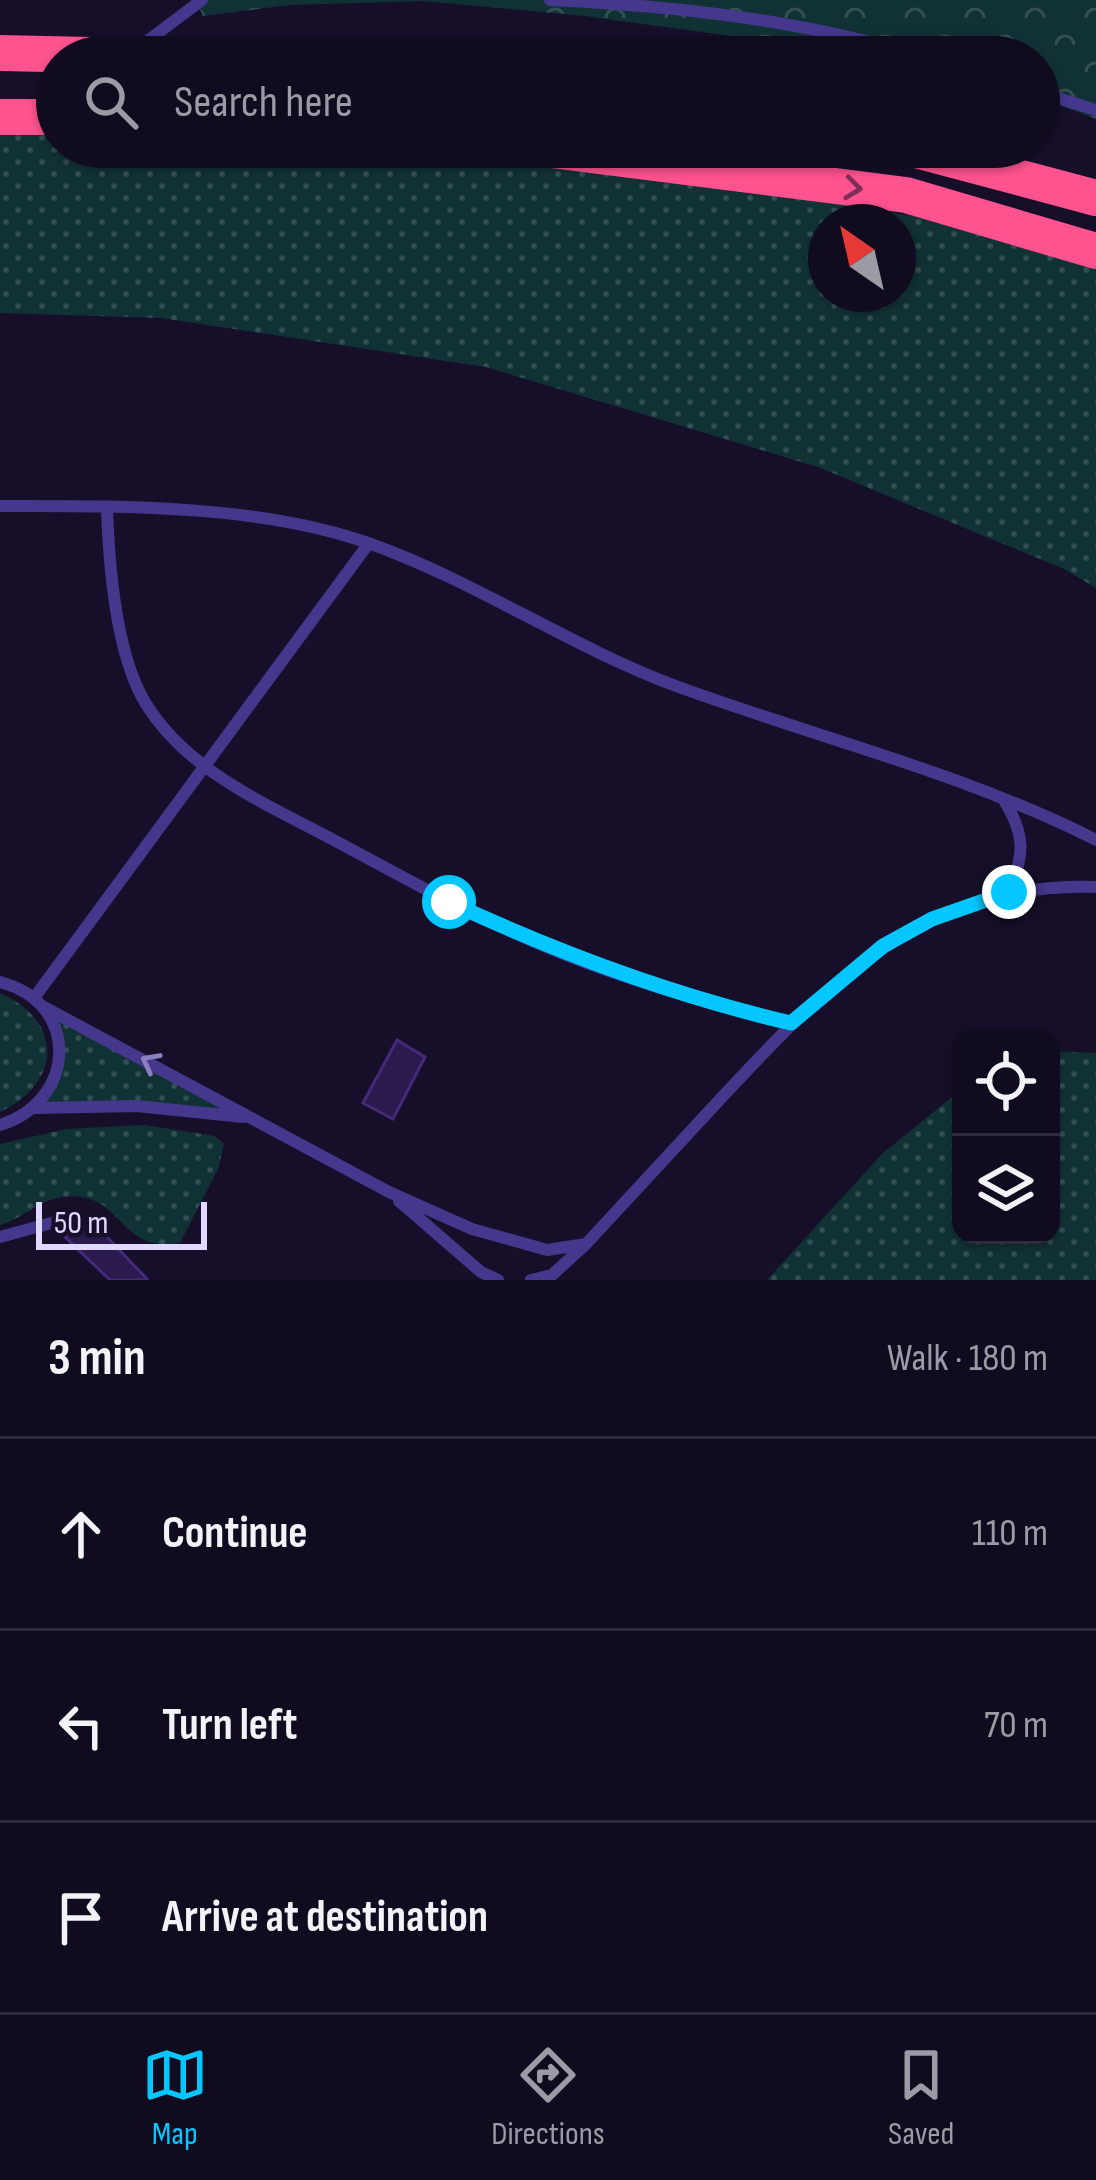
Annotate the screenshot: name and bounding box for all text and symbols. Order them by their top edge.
search box [36,36,1060,168]
icon: search [78,69,144,135]
text: Search here [174,75,353,130]
one-way arrow [843,174,862,200]
north arrow [808,204,916,312]
route end [982,865,1036,919]
route start [422,875,476,929]
map controls [952,1028,1060,1244]
button: locate [952,1028,1060,1136]
one-way arrow [141,1053,162,1077]
button: layers [952,1136,1060,1244]
scale bar [36,1196,207,1249]
text: 50 m [54,1203,108,1243]
text: 3 min [48,1328,146,1389]
text: Walk · 180 m [887,1335,1048,1382]
icon: ahead [48,1501,114,1567]
text: Continue [162,1506,308,1561]
text: 110 m [972,1510,1048,1557]
icon: left [48,1693,114,1759]
text: Turn left [162,1698,297,1753]
text: 70 m [984,1702,1048,1749]
icon: arrive [48,1885,114,1951]
text: Arrive at destination [162,1890,488,1945]
tab: Map [142,2042,208,2154]
tab: Directions [491,2042,605,2154]
tab: Saved [888,2042,954,2154]

